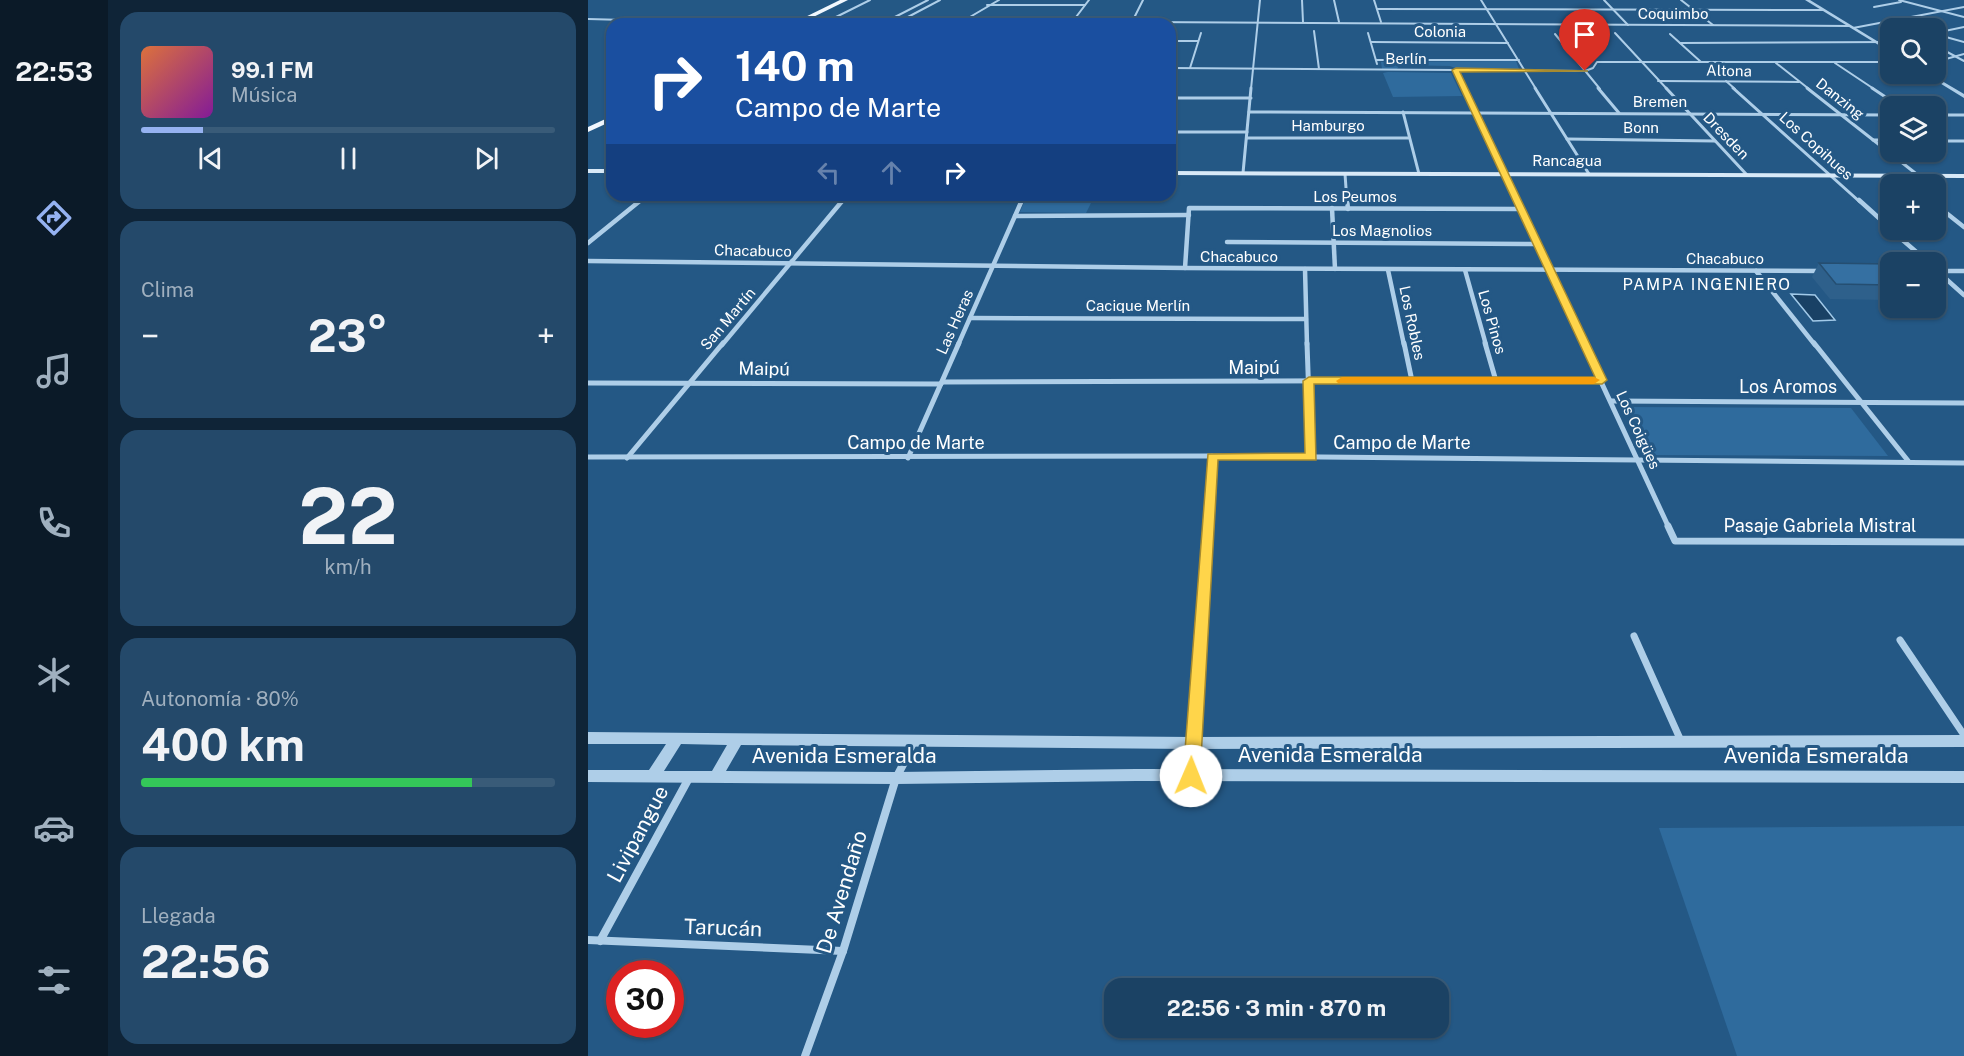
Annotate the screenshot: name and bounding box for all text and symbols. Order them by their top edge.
street label: Coquimbo [1638,5,1708,22]
pin [1559,9,1610,71]
icon: arrive [1568,18,1601,51]
map controls [1880,18,1946,318]
button: search [1880,18,1946,84]
street label: Colonia [1414,23,1466,40]
text: 140 m [735,41,855,90]
icon: right [636,42,714,120]
street label: Berlín [1385,50,1427,67]
text: 22:53 [15,55,93,87]
text: 99.1 FM [231,57,314,83]
street label: Altona [1706,62,1752,79]
street label: Danzing [1813,75,1868,123]
text: Música [231,83,297,107]
text: Campo de Marte [735,91,941,123]
street label: Bremen [1633,93,1687,110]
button: layers [1880,96,1946,162]
street label: Los Copihues [1776,108,1857,183]
street label: Dresden [1700,109,1753,163]
street label: Hamburgo [1291,117,1365,134]
street label: Bonn [1623,119,1659,136]
icon: previous [194,142,227,175]
icon: pause [332,142,365,175]
icon: next [470,142,503,175]
street label: Rancagua [1532,152,1602,169]
icon: left [812,156,845,189]
icon: ahead [875,156,908,189]
icon: right [938,156,971,189]
button: + [1880,174,1946,240]
street label: Los Peumos [1313,188,1397,205]
icon: directions [33,197,75,239]
street label: Los Magnolios [1332,222,1432,239]
street label: Chacabuco [714,241,792,260]
street label: Chacabuco [1200,248,1278,265]
street label: Chacabuco [1686,250,1764,267]
button: − [1880,252,1946,318]
district label: PAMPA INGENIERO [1622,275,1792,294]
text: Clima [141,278,194,302]
street label: San Martín [697,284,759,353]
street label: Los Robles [1396,284,1429,362]
street label: Las Heras [933,287,976,357]
street label: Los Pinos [1475,288,1510,356]
street label: Cacique Merlín [1086,297,1190,314]
text: 23° [308,309,388,362]
text: − [141,317,159,355]
text: + [537,317,555,355]
icon: music [33,350,75,392]
street label: Maipú [1228,357,1280,378]
street label: Maipú [738,358,790,379]
street label: Los Aromos [1739,376,1837,397]
street label: Los Coigües [1613,388,1664,472]
street label: Campo de Marte [847,432,985,453]
street label: Campo de Marte [1333,432,1471,453]
text: 22 [298,470,398,562]
icon: phone [33,502,75,544]
street label: Pasaje Gabriela Mistral [1723,515,1917,536]
text: km/h [324,555,372,579]
icon: climate [33,654,75,696]
text: Autonomía · 80% [141,687,299,711]
text: 400 km [141,718,305,771]
street label: Avenida Esmeralda [1237,742,1423,767]
street label: Avenida Esmeralda [751,743,937,768]
street label: Avenida Esmeralda [1723,743,1909,768]
position arrow [1159,744,1223,808]
street label: Livipangue [602,781,674,887]
icon: car [33,807,75,849]
street label: De Avendaño [811,827,872,957]
text: Llegada [141,904,216,928]
street label: Tarucán [683,914,763,941]
text: 22:56 [141,935,270,988]
icon: filters [33,959,75,1001]
speed limit sign: 30 [606,960,684,1038]
text: 22:56 · 3 min · 870 m [1167,995,1386,1021]

